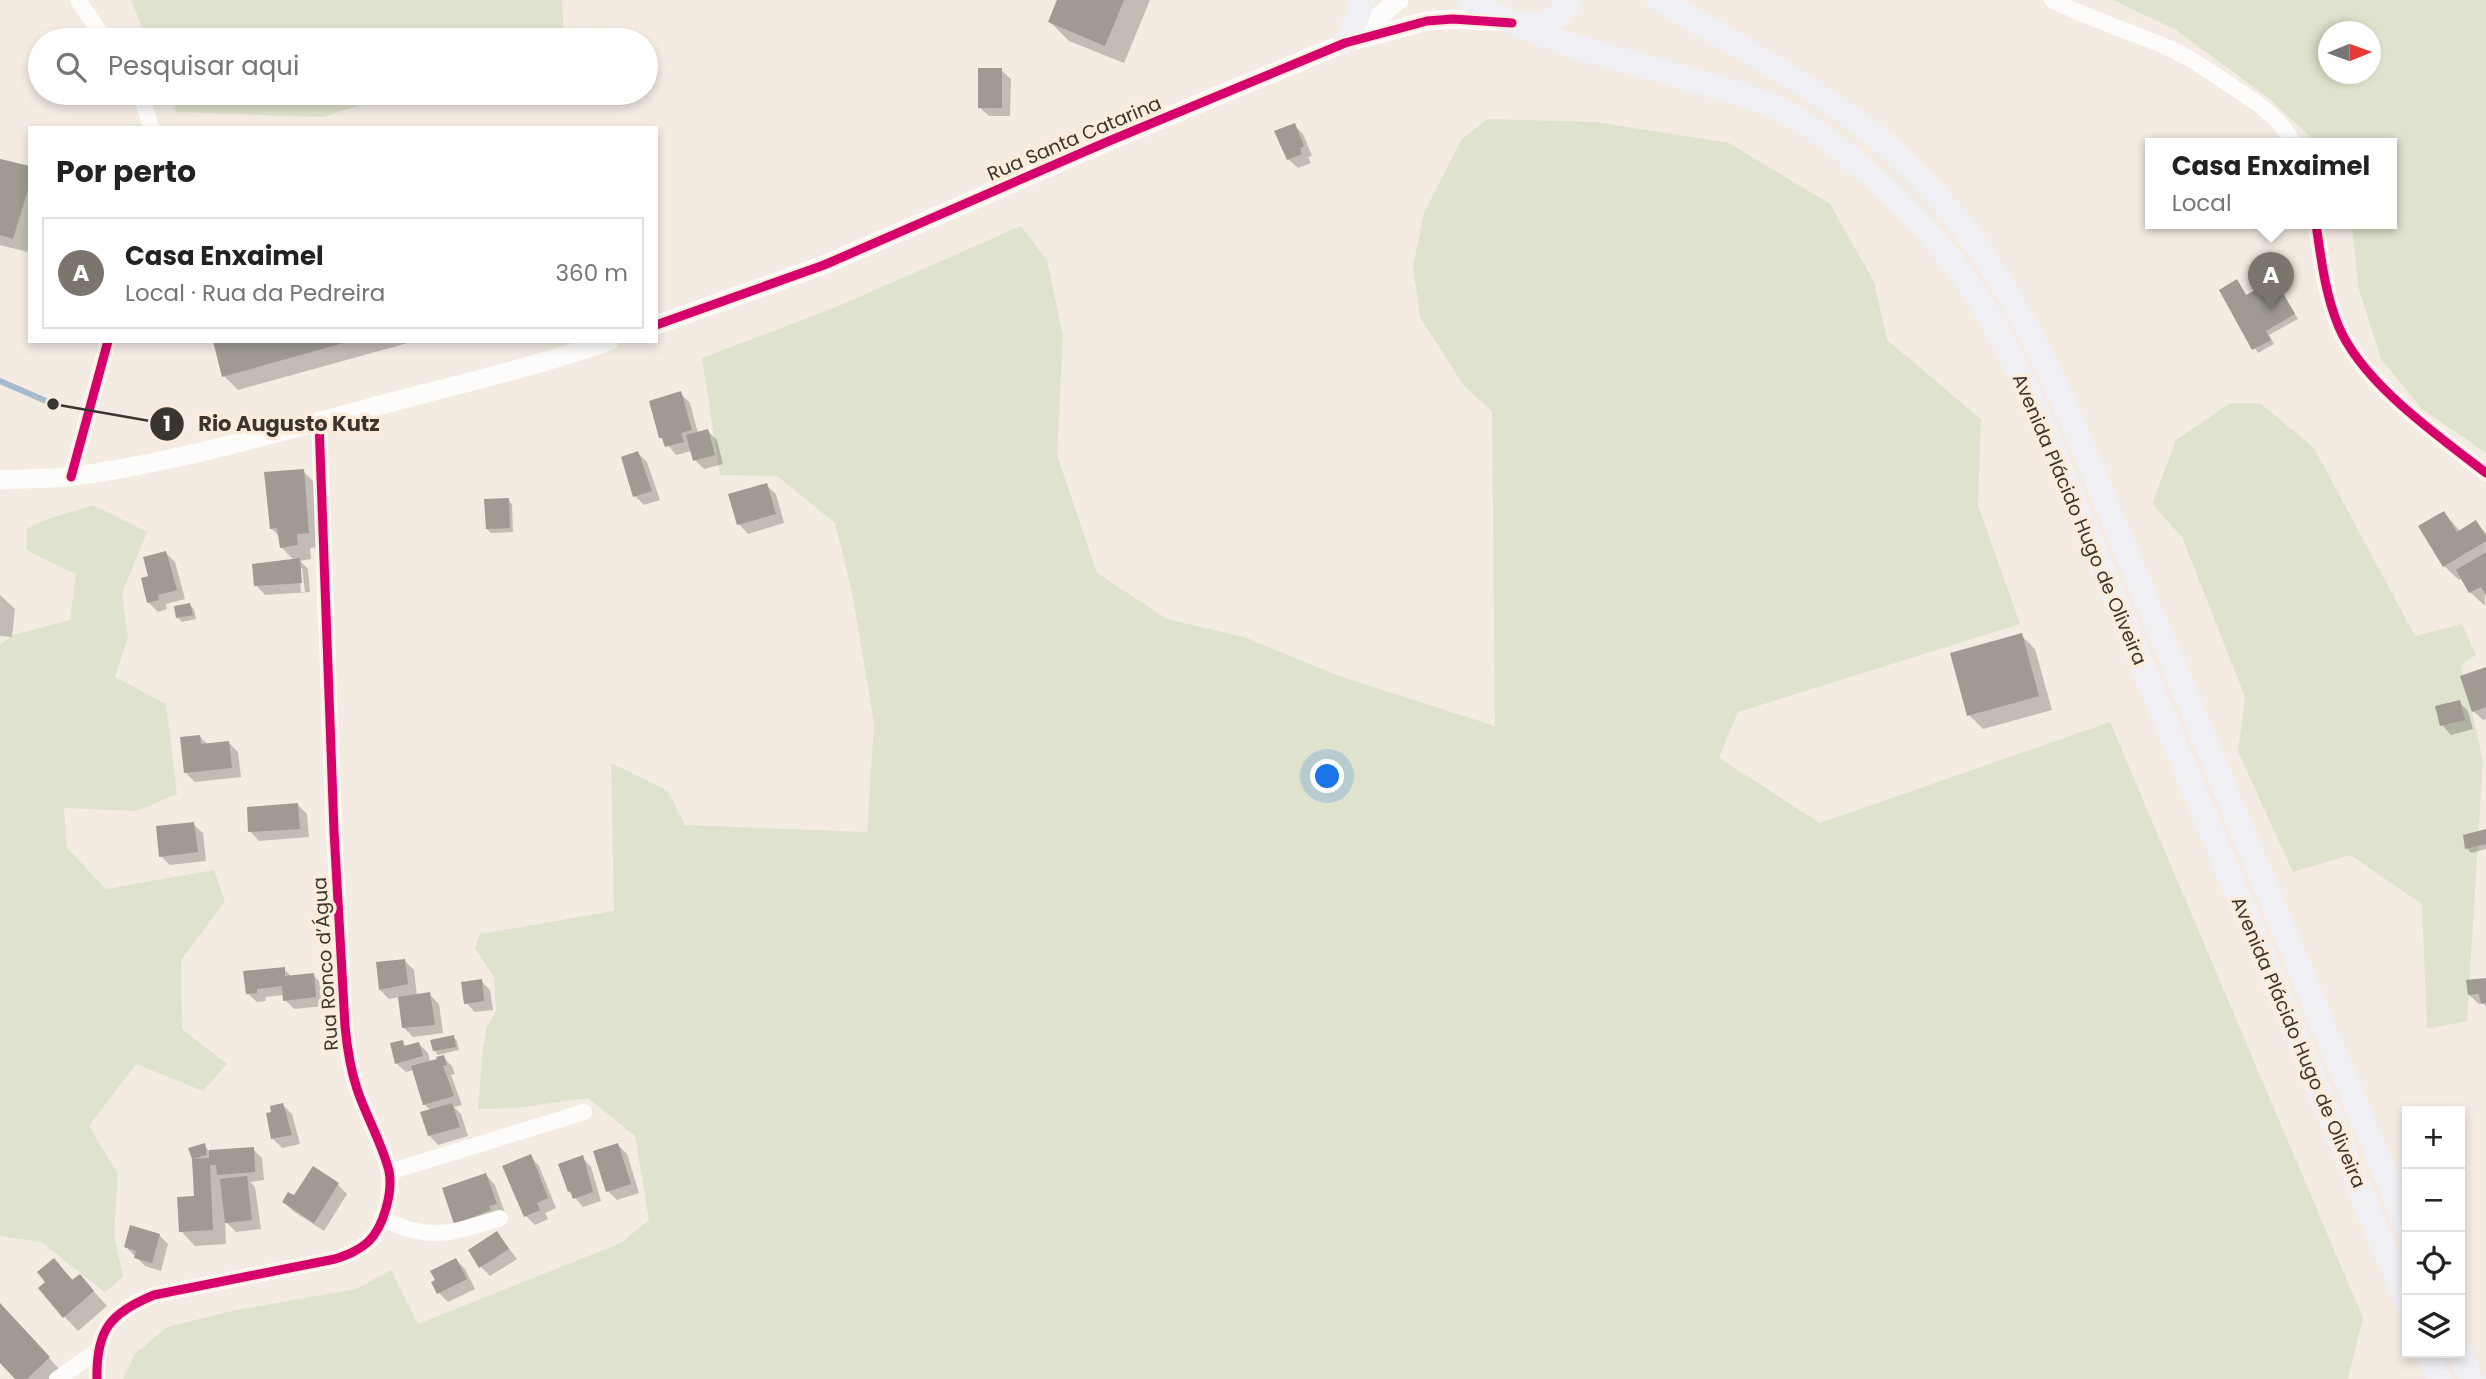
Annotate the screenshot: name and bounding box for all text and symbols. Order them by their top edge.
north arrow [2318,21,2381,84]
search box [28,28,658,105]
icon: search [52,48,90,86]
text: Pesquisar aqui [108,48,299,84]
street label: Rua Santa Catarina [983,90,1165,187]
popup [2145,138,2397,229]
text: Casa Enxaimel [2172,148,2370,184]
text: Por perto [56,150,196,193]
text: Local [2172,187,2232,219]
text: Casa Enxaimel [125,238,324,274]
pin: A [2248,252,2294,310]
text: A [73,257,89,289]
text: 360 m [556,257,628,289]
text: Local · Rua da Pedreira [125,277,385,309]
street label: Avenida Plácido Hugo de Oliveira [2006,369,2153,669]
callout: Rio Augusto Kutz [150,403,394,445]
text: 1 [163,409,171,438]
text: Rio Augusto Kutz [198,409,380,438]
your location [1310,759,1344,793]
street label: Rua Ronco d’Água [306,876,345,1052]
street label: Avenida Plácido Hugo de Oliveira [2225,892,2372,1192]
map controls [2402,1106,2465,1358]
button: + [2402,1106,2465,1169]
button: − [2402,1169,2465,1232]
button: locate [2402,1232,2465,1295]
button: layers [2402,1295,2465,1358]

